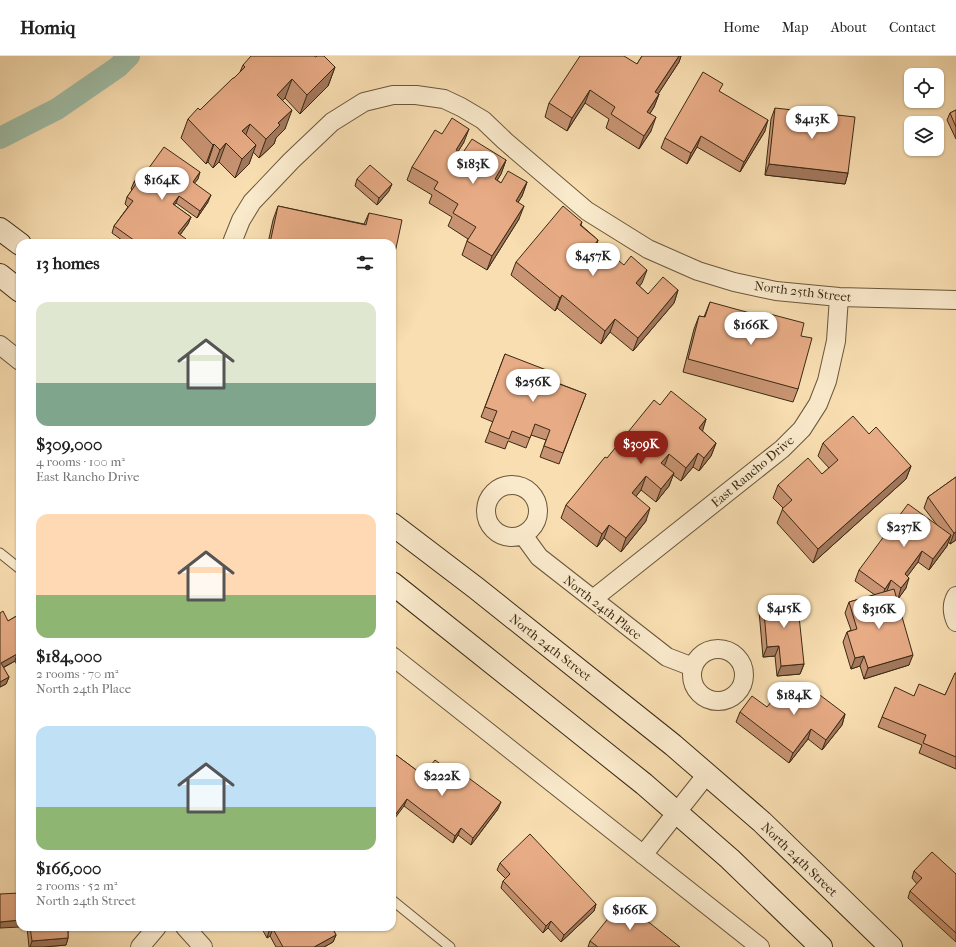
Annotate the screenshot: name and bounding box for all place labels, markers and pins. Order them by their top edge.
pin: $413K [784,106,840,140]
pin: $183K [445,151,501,185]
pin: $164K [134,167,190,201]
pin: $457K [565,243,621,277]
pin: $166K [723,312,779,346]
pin: $256K [505,369,561,403]
pin: $309K [613,431,669,465]
pin: $237K [876,514,932,548]
pin: $415K [756,595,812,629]
pin: $316K [851,596,907,630]
pin: $184K [766,682,822,716]
pin: $222K [414,763,470,797]
pin: $166K [602,897,658,931]

